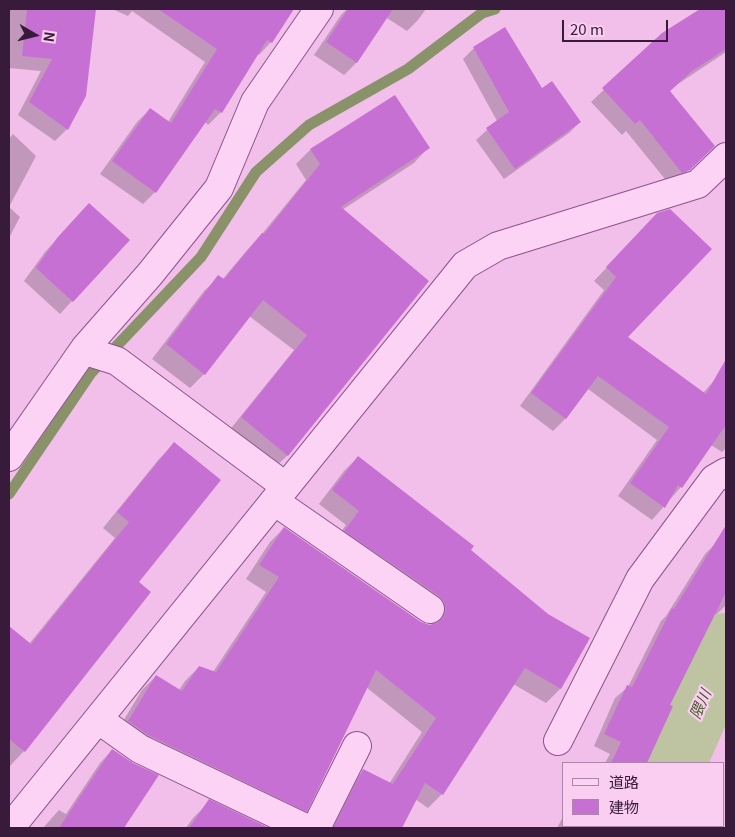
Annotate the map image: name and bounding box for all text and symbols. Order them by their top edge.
north arrow [10,10,60,60]
scale bar [565,10,671,42]
text: 20 m [570,18,604,39]
text: N [39,30,60,44]
water label: 隈川 [686,687,714,721]
legend [562,762,725,827]
text: 道路 [609,771,639,792]
text: 建物 [609,796,639,817]

